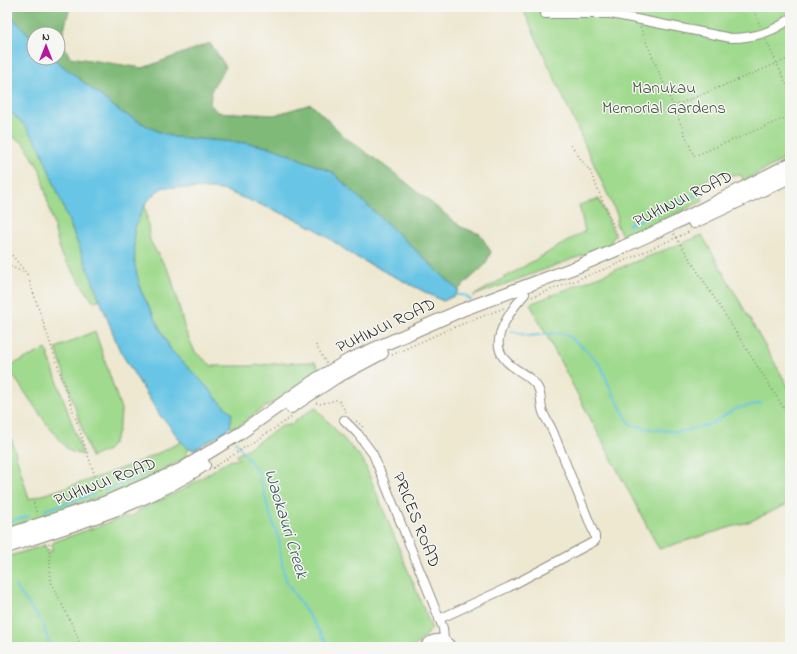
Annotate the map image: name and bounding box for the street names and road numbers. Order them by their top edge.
street label: PUHINUI ROAD [629,164,737,234]
street label: PUHINUI ROAD [332,292,440,360]
street label: PUHINUI ROAD [50,451,160,513]
street label: PRICES ROAD [386,469,446,571]

